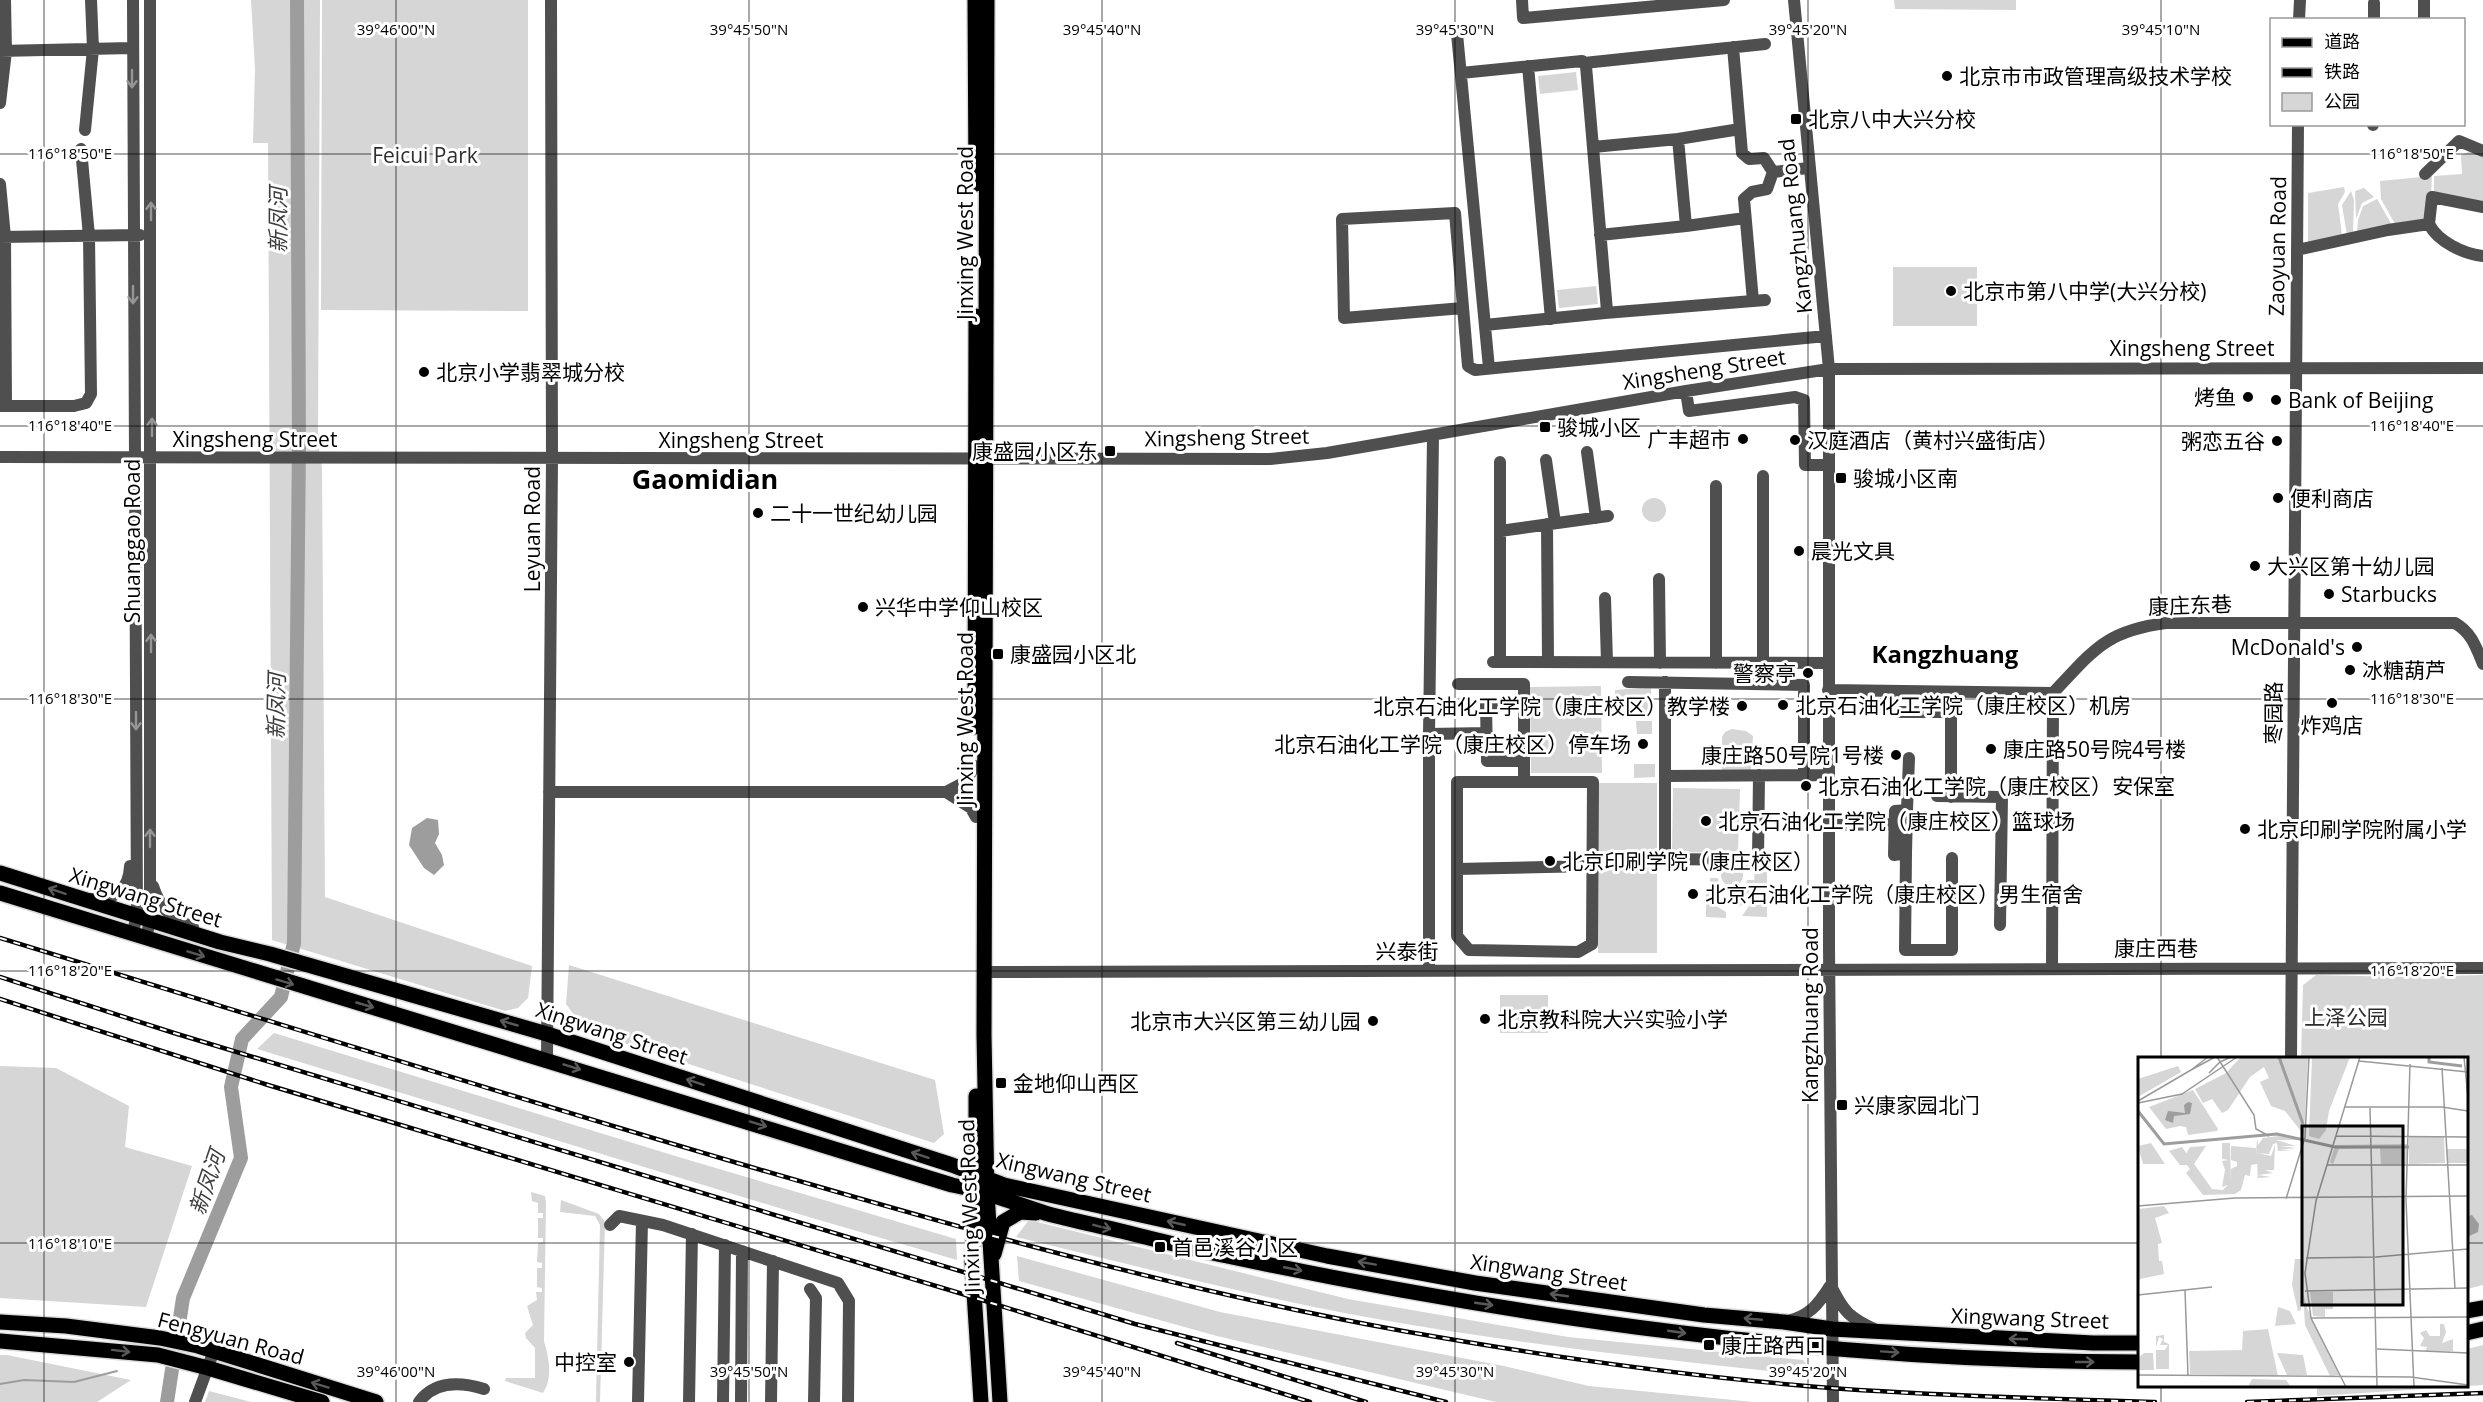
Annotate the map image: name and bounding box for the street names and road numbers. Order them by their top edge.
street label: Kangzhuang Road [1772,137,1818,315]
street label: Jinxing West Road [951,146,979,322]
street label: Zaoyuan Road [2262,176,2292,316]
street label: Xingsheng Street [2110,334,2274,362]
street label: Xingsheng Street [1620,342,1788,396]
street label: Xingsheng Street [1144,422,1310,452]
street label: Xingsheng Street [173,425,337,453]
street label: Xingsheng Street [659,426,823,454]
street label: Shuanggao Road [118,459,146,623]
street label: Leyuan Road [518,466,546,592]
street label: 康庄东巷 [2148,590,2232,620]
street label: Jinxing West Road [951,632,979,808]
street label: 枣园路 [2259,682,2287,745]
street label: Xingwang Street [66,861,226,933]
street label: Kangzhuang Road [1796,927,1824,1103]
street label: 康庄西巷 [2114,934,2198,962]
street label: 兴泰街 [1376,937,1439,965]
street label: Xingwang Street [533,995,691,1071]
street label: Jinxing West Road [952,1119,986,1295]
street label: Xingwang Street [994,1146,1154,1208]
street label: Xingwang Street [1469,1247,1629,1297]
street label: Xingwang Street [1951,1301,2109,1335]
street label: Fengyuan Road [155,1305,307,1371]

